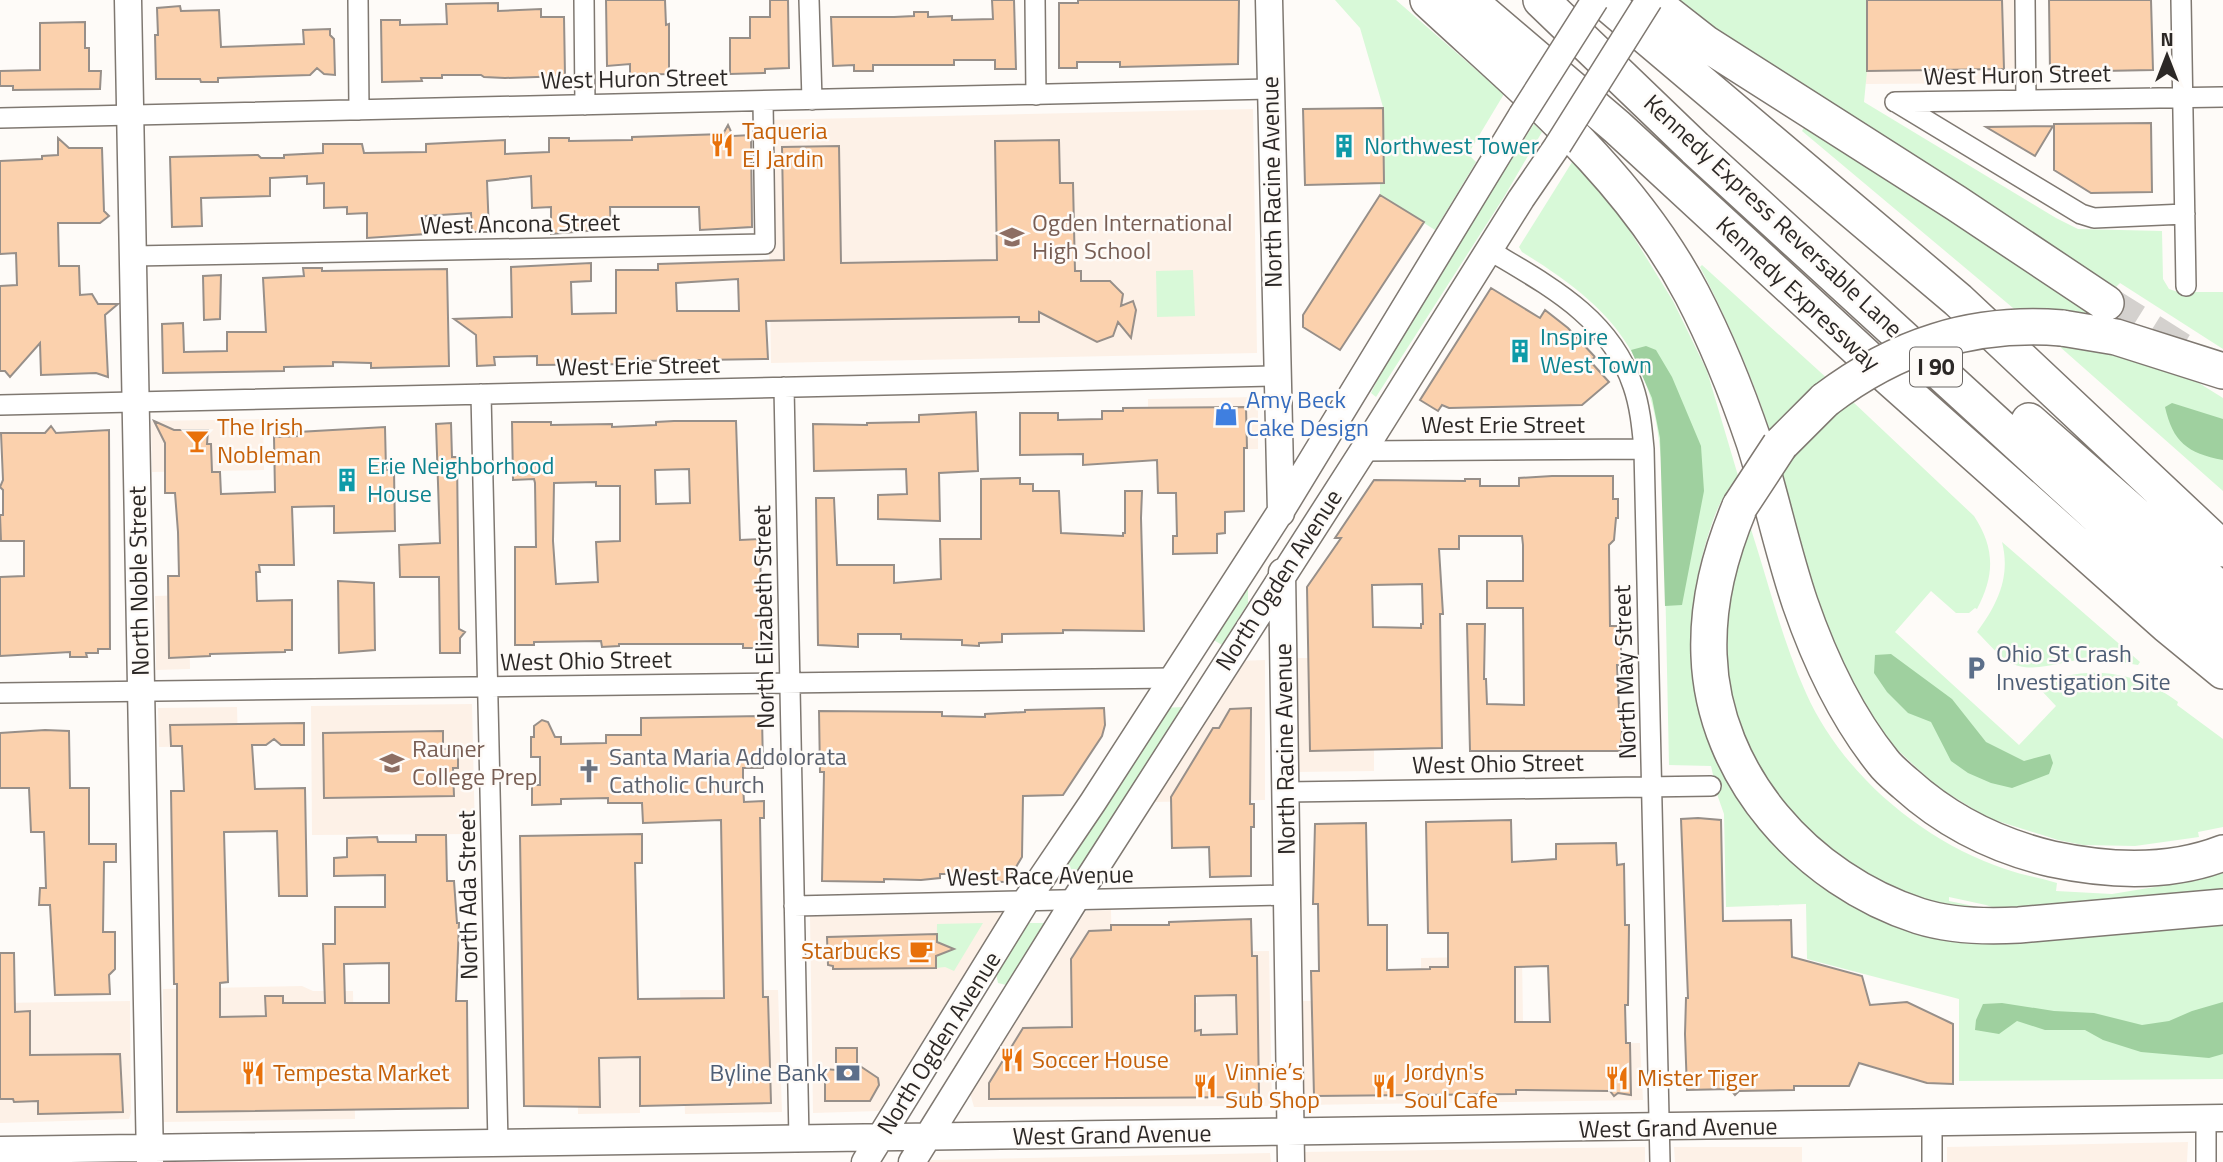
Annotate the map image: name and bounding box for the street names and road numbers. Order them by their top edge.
street label: West Huron Street [1923,54,2112,94]
street label: West Huron Street [540,58,729,98]
street label: North Racine Avenue [1251,76,1291,288]
street label: Kennedy Express Reversable Lane [1636,85,1911,345]
street label: West Ancona Street [420,203,621,243]
street label: Kennedy Expressway [1708,207,1889,380]
street label: West Erie Street [556,346,721,384]
road number: I 90 [1910,348,1962,386]
street label: West Erie Street [1421,406,1586,442]
street label: North Ogden Avenue [1206,482,1350,677]
street label: North Noble Street [118,485,158,676]
street label: North Elizabeth Street [743,504,783,729]
street label: North May Street [1603,584,1645,760]
street label: West Ohio Street [500,640,673,679]
street label: North Racine Avenue [1264,643,1304,855]
street label: West Ohio Street [1412,743,1585,782]
street label: North Ada Street [448,809,486,980]
street label: West Race Avenue [946,855,1134,895]
street label: North Ogden Avenue [867,944,1009,1141]
street label: West Grand Avenue [1578,1107,1778,1147]
street label: West Grand Avenue [1012,1114,1212,1154]

